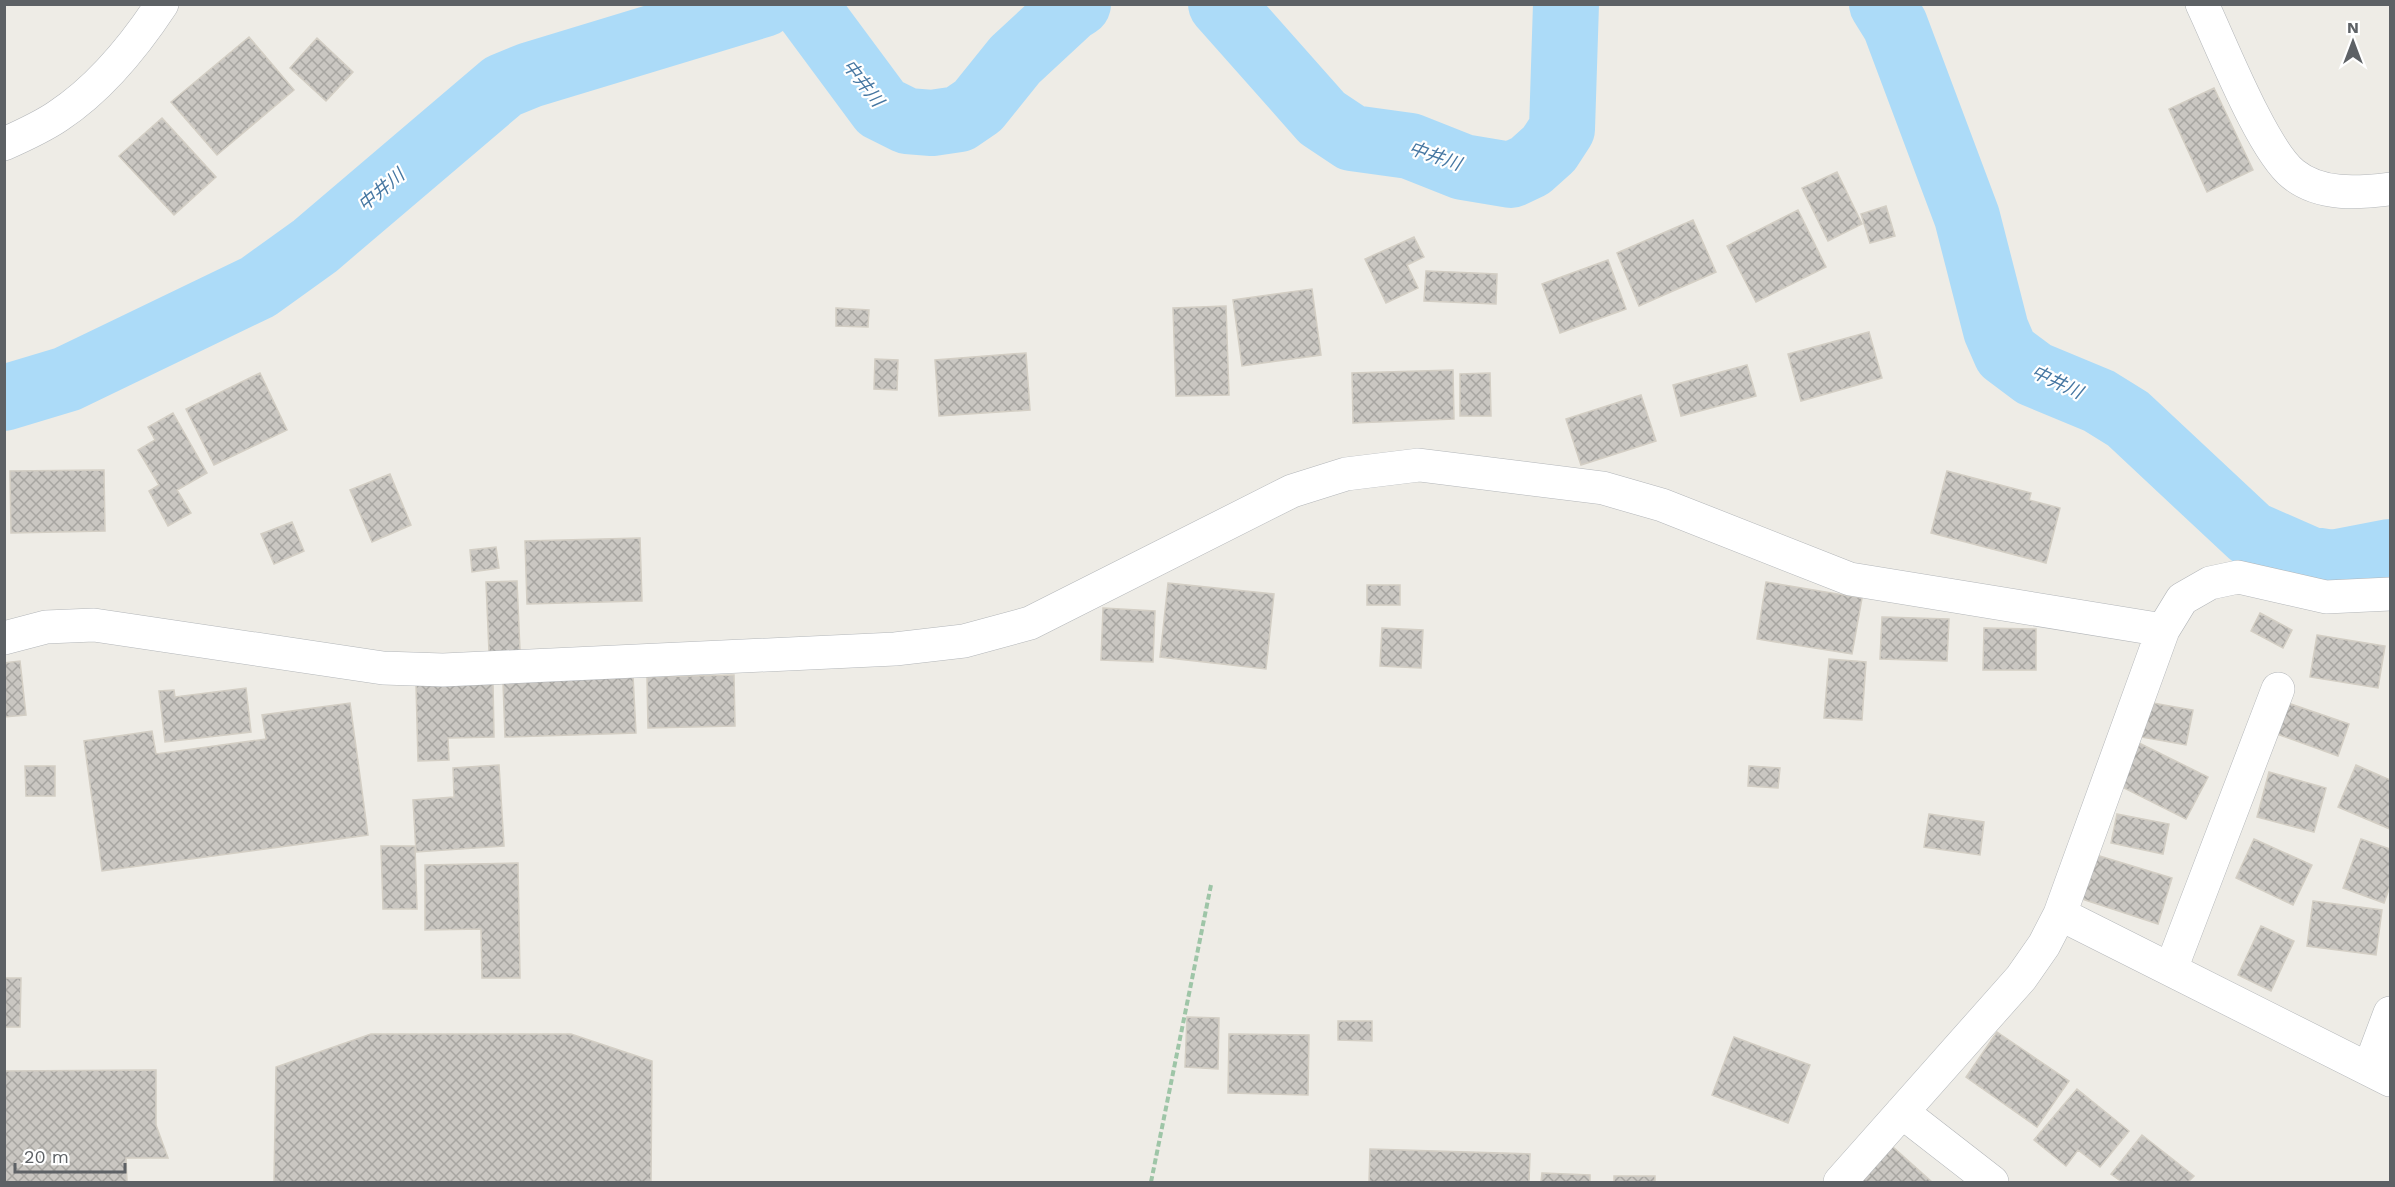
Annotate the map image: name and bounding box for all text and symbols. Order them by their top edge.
north arrow [2323,12,2383,72]
text: N [2347,18,2359,37]
water label: 中井川 [838,55,890,112]
water label: 中井川 [1406,137,1466,175]
water label: 中井川 [353,163,410,215]
water label: 中井川 [2028,361,2088,403]
scale bar [15,1136,124,1174]
text: 20 m [24,1146,69,1167]

